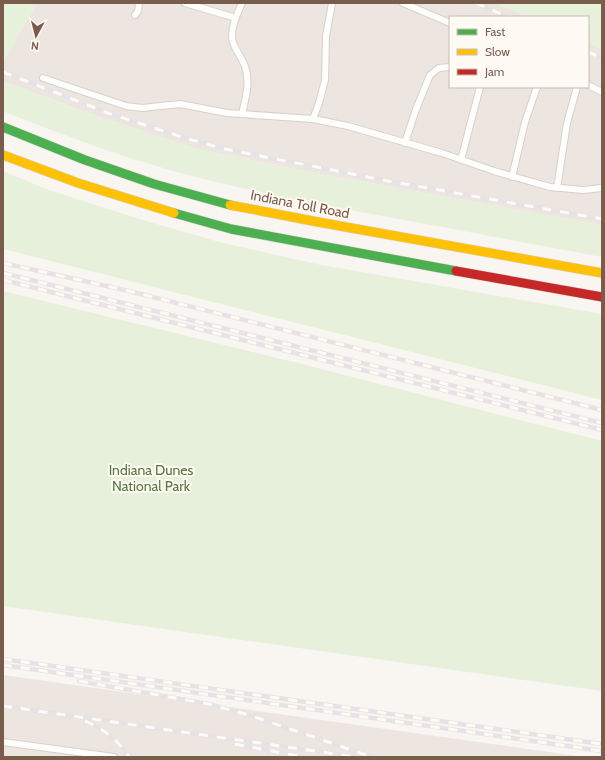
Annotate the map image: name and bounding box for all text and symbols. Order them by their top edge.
north arrow [16,16,56,56]
legend [449,16,589,88]
text: Fast [485,24,505,39]
text: N [30,39,39,53]
text: Slow [485,44,510,59]
text: Jam [484,64,504,79]
street label: Indiana Toll Road [249,186,351,222]
park label: Indiana Dunes National Park [109,461,194,495]

